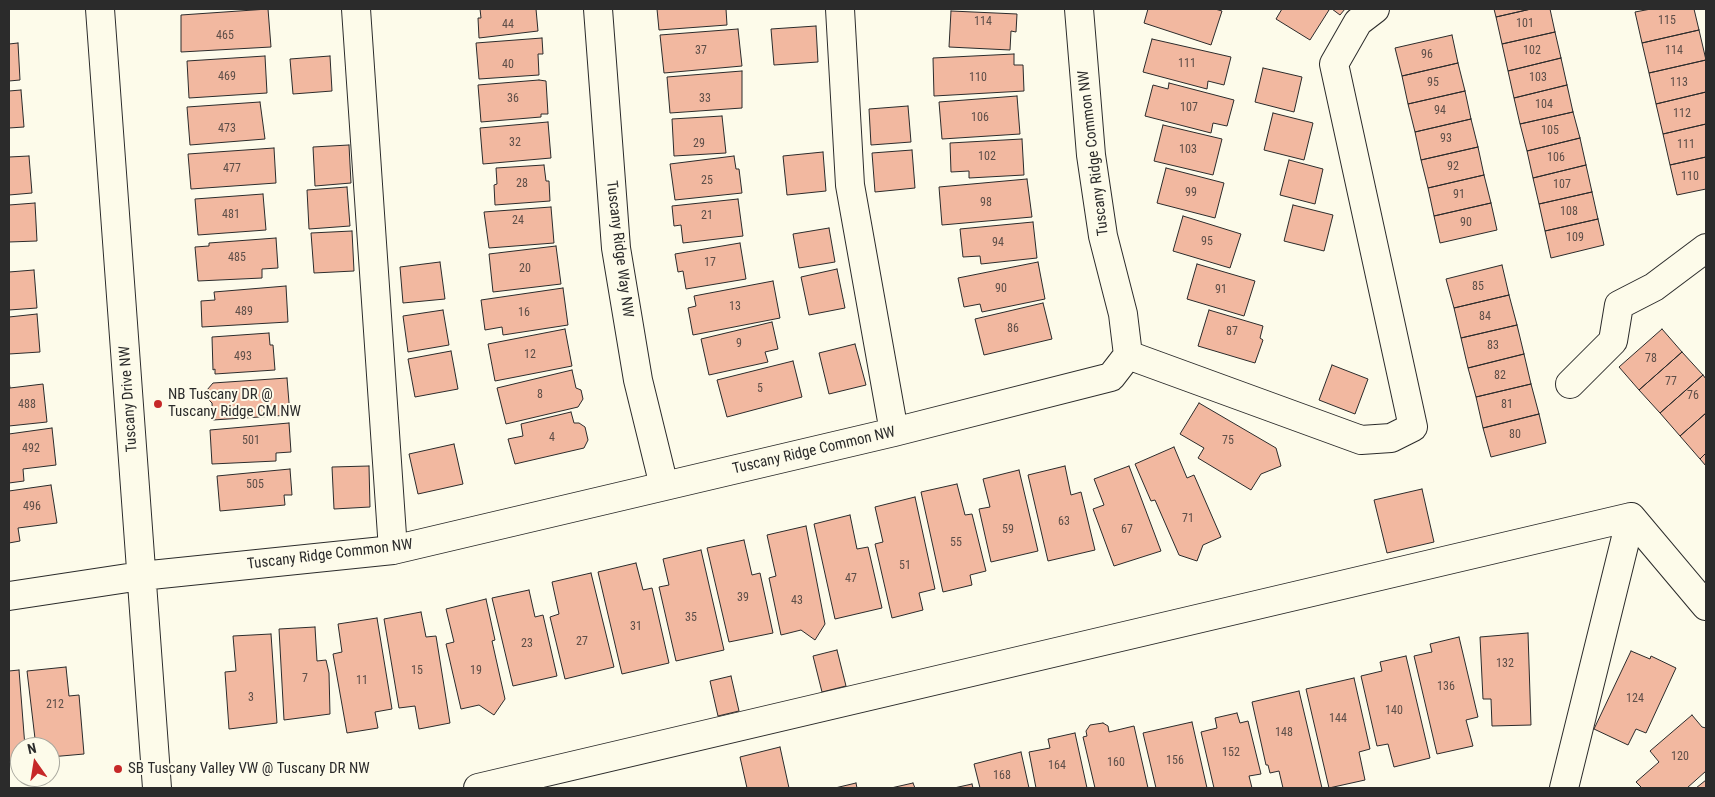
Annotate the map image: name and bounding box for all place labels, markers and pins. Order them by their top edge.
place label: NB Tuscany DR @ Tuscany Ridge CM NW [168,386,301,421]
marker: NB Tuscany DR @ Tuscany Ridge CM NW [152,398,164,410]
place label: SB Tuscany Valley VW @ Tuscany DR NW [128,760,370,778]
marker: SB Tuscany Valley VW @ Tuscany DR NW [112,763,124,775]

